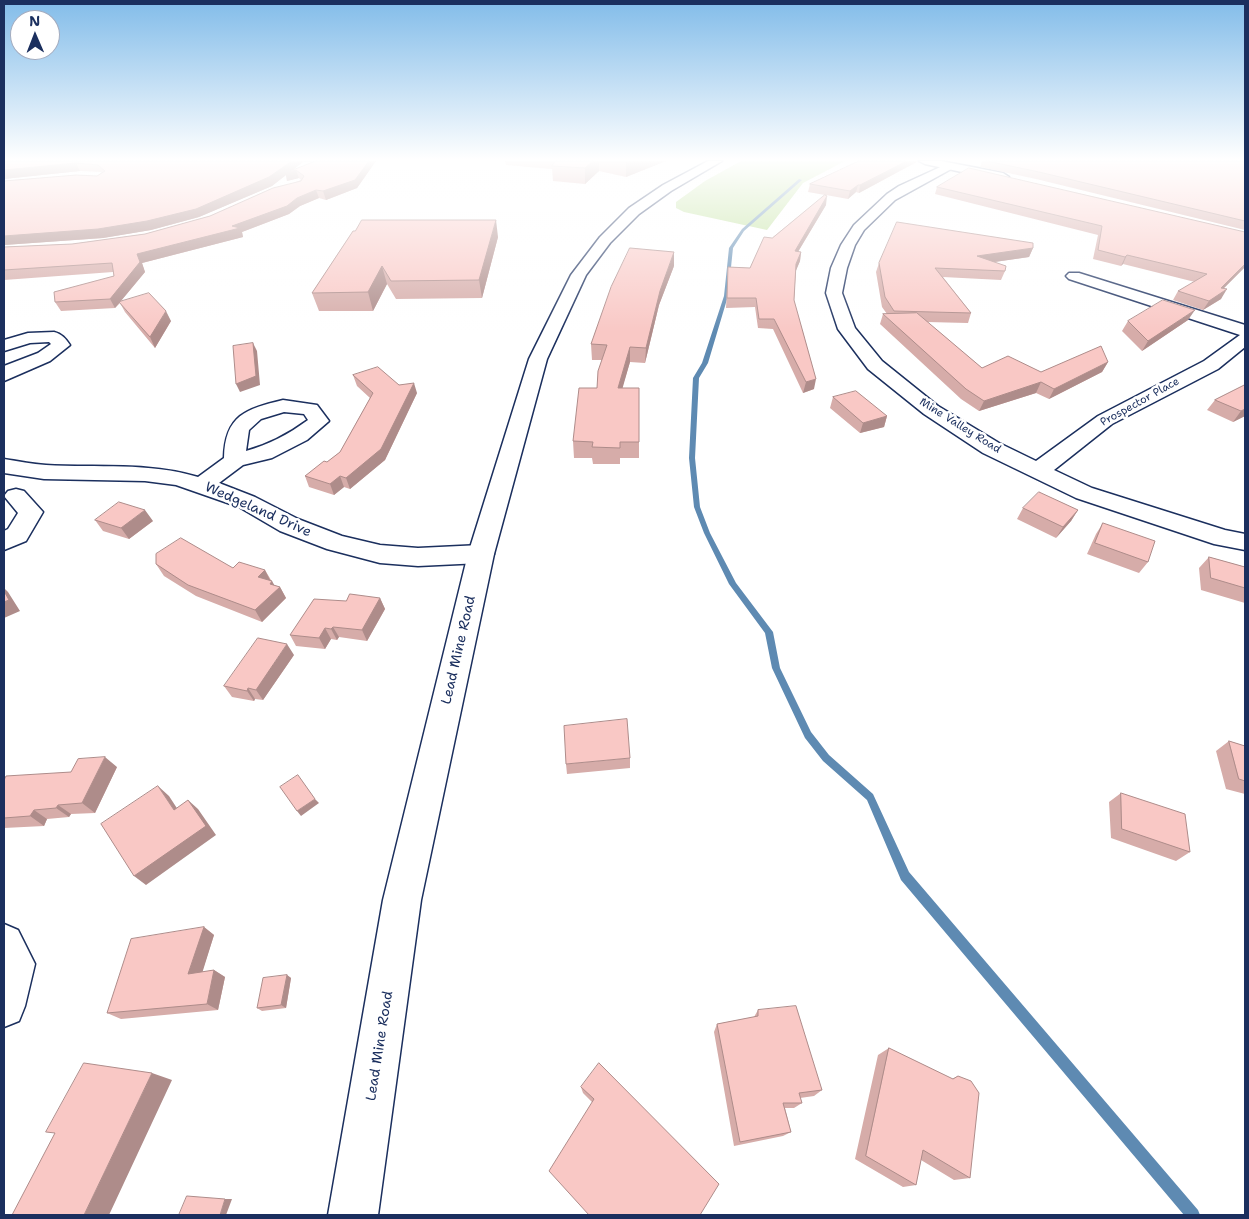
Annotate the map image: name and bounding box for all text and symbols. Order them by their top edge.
north arrow [10,10,60,60]
text: N [29,12,40,30]
street label: Prospector Place [1098,375,1182,429]
street label: Mine Valley Road [917,396,1003,456]
street label: Wedgeland Drive [202,479,314,541]
street label: Lead Mine Road [438,594,480,706]
street label: Lead Mine Road [363,990,397,1102]

